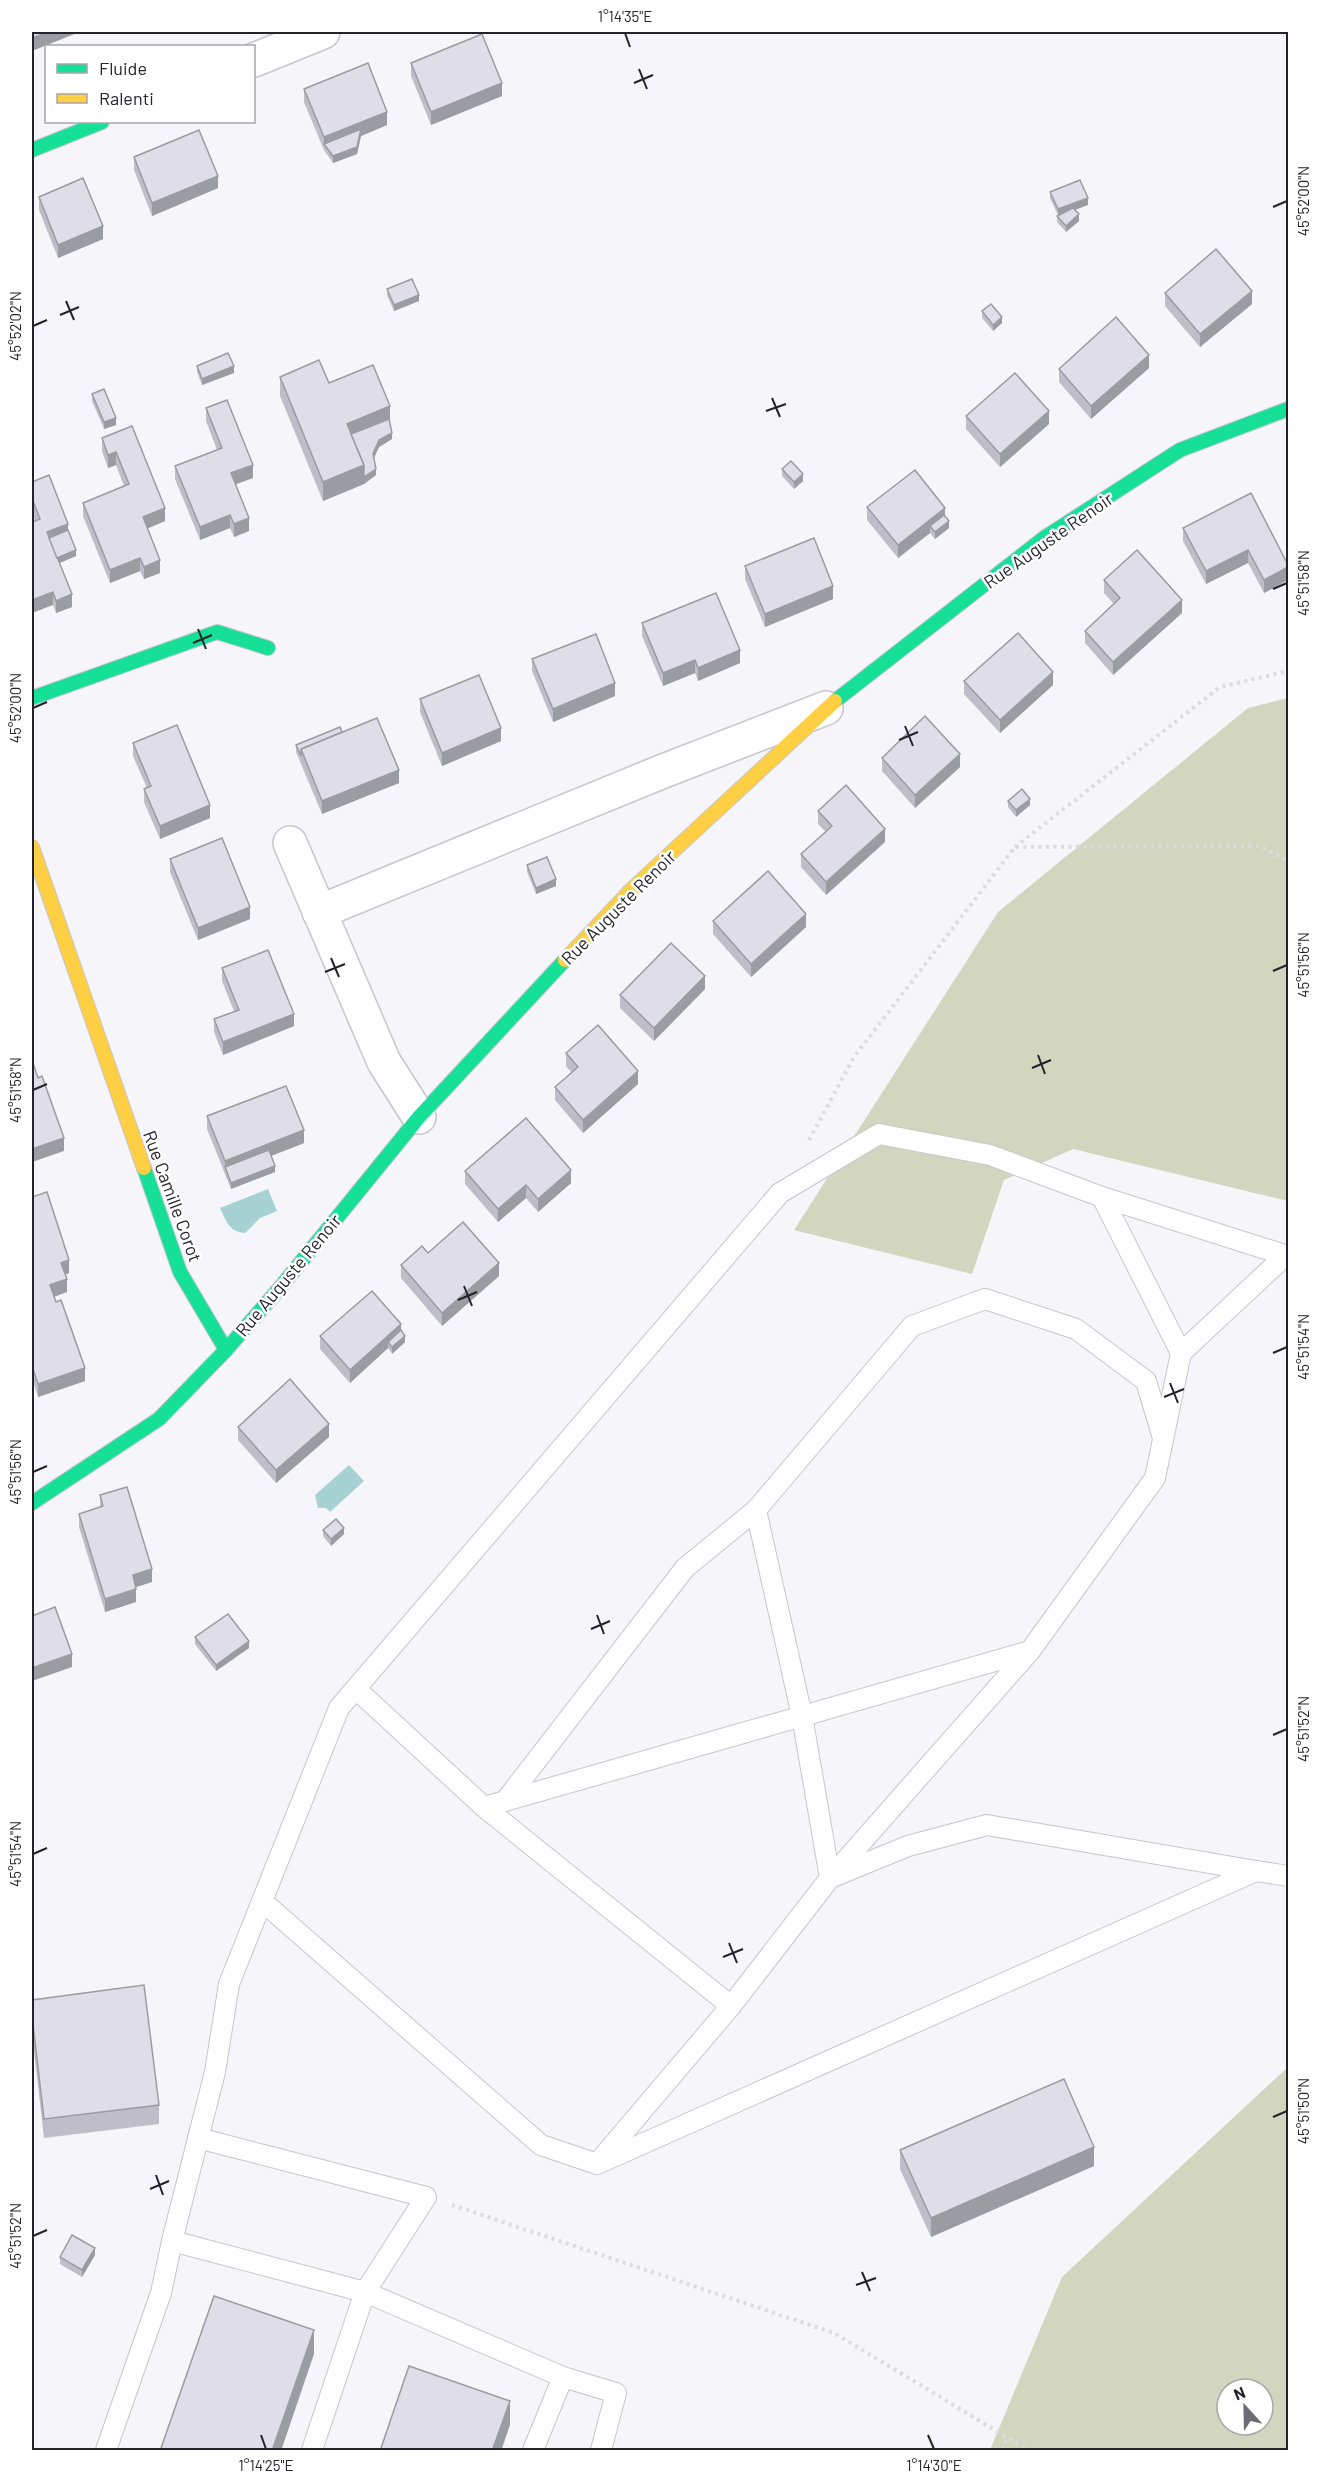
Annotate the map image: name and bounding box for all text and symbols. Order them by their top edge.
text: 1°14'35"E [598,7,652,25]
legend [45,45,255,123]
text: Fluide [99,57,147,79]
text: Ralenti [99,87,154,109]
text: 45°52'00"N [1294,166,1312,236]
text: 45°52'02"N [6,291,24,361]
street label: Rue Auguste Renoir [979,487,1117,593]
text: 45°51'58"N [1294,550,1312,616]
text: 45°52'00"N [6,673,24,743]
street label: Rue Auguste Renoir [556,845,680,969]
text: 45°51'56"N [1294,932,1312,998]
text: 45°51'58"N [6,1057,24,1123]
street label: Rue Camille Corot [139,1127,207,1265]
street label: Rue Auguste Renoir [230,1209,346,1341]
text: 45°51'54"N [1294,1314,1312,1380]
text: 45°51'56"N [6,1439,24,1505]
text: 45°51'52"N [1294,1696,1312,1762]
text: 45°51'54"N [6,1821,24,1887]
text: 45°51'50"N [1294,2078,1312,2144]
text: 45°51'52"N [6,2203,24,2269]
north arrow [1215,2377,1275,2437]
text: N [1231,2382,1248,2403]
text: 1°14'25"E [238,2456,294,2474]
text: 1°14'30"E [906,2456,962,2474]

